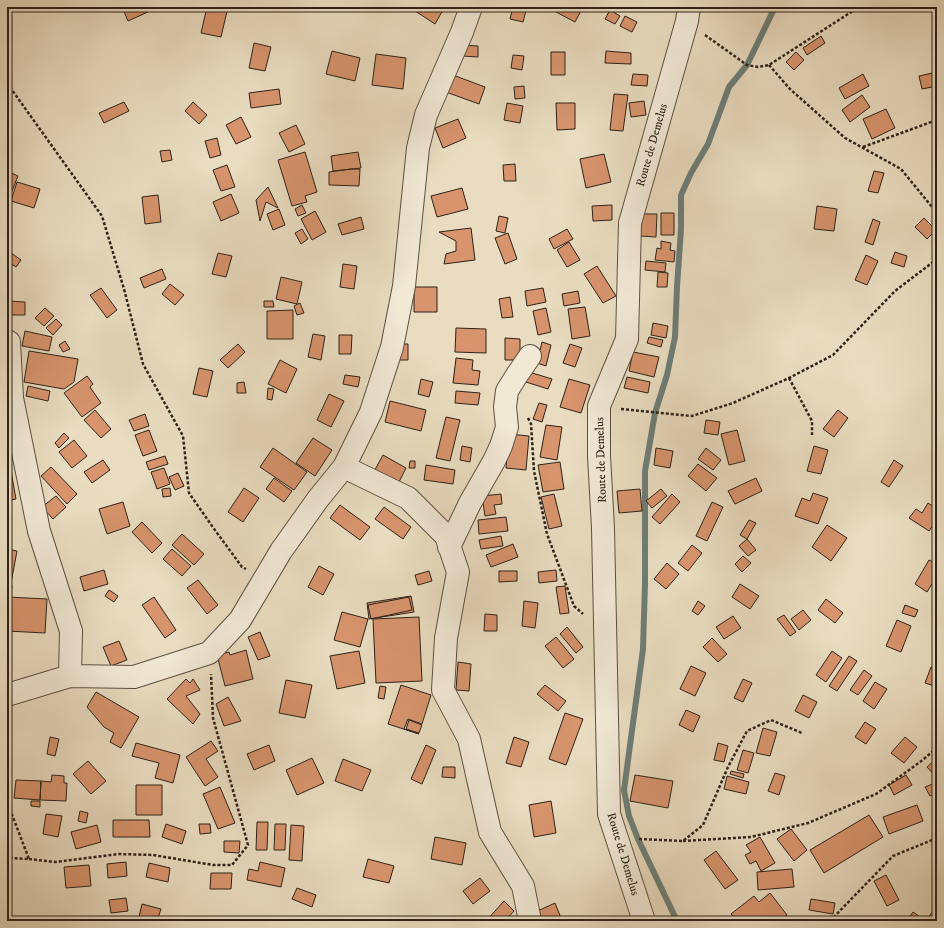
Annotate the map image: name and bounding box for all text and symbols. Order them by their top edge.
street label: Route de Demelus [633,102,671,188]
street label: Route de Demelus [592,417,610,503]
street label: Route de Demelus [603,811,643,897]

